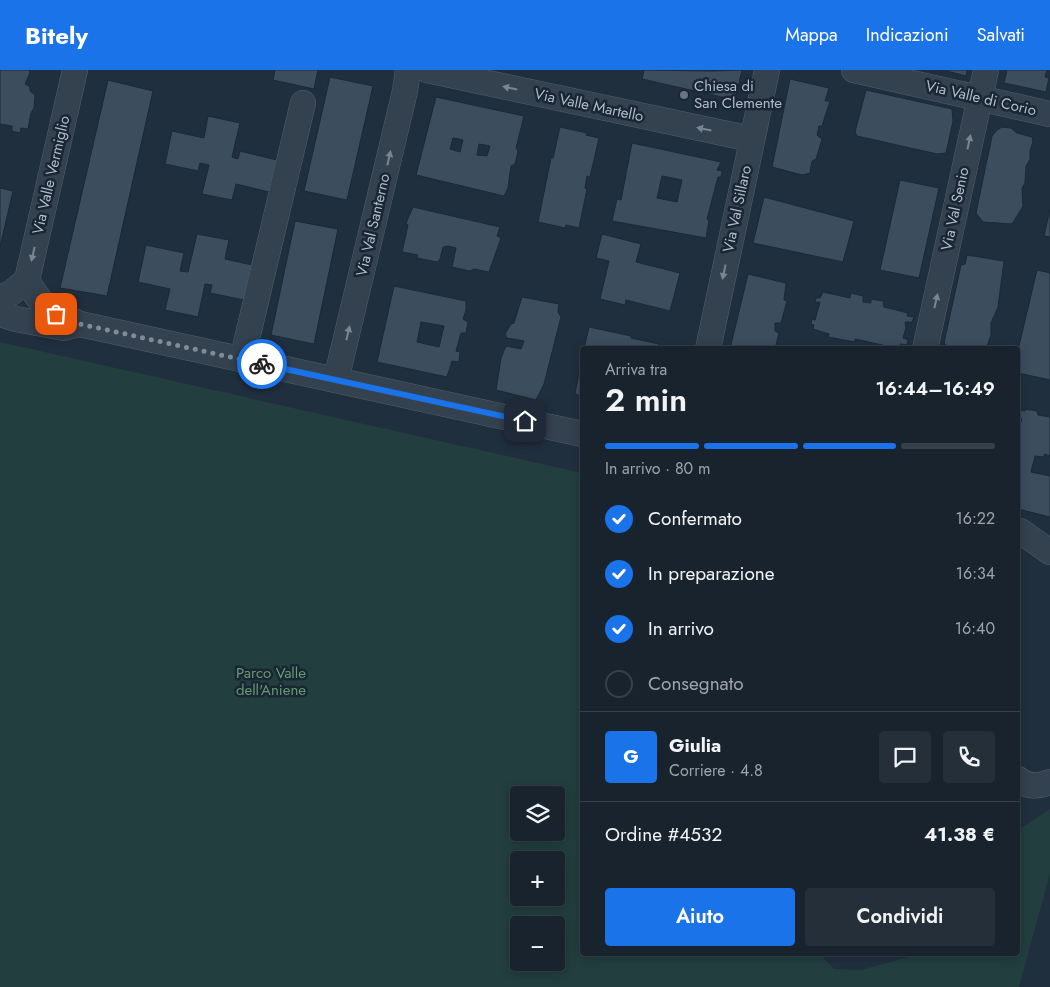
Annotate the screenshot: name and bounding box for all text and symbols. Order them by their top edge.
text: Bitely [25,18,88,53]
text: Mappa [785,22,838,48]
text: Indicazioni [866,22,949,48]
text: Salvati [977,22,1025,48]
place label: Chiesa di San Clemente [694,75,782,114]
street label: Via Valle di Corio [924,75,1038,121]
street label: Via Valle Martello [532,83,646,127]
one-way arrow [503,84,518,92]
marker: Chiesa di San Clemente [678,89,690,101]
street label: Via Valle Vermiglio [27,113,75,237]
one-way arrow [696,125,711,133]
one-way arrow [966,134,974,150]
one-way arrow [385,150,393,165]
street label: Via Val Sillaro [717,163,757,255]
street label: Via Val Senio [935,165,975,253]
street label: Via Val Santerno [350,171,396,279]
one-way arrow [29,247,37,262]
one-way arrow [720,264,728,280]
pin [35,293,77,335]
one-way arrow [932,294,940,309]
icon: bag [42,300,70,328]
one-way arrow [344,325,352,341]
courier [237,339,287,389]
icon: bike [248,350,276,378]
text: Arriva tra [605,358,667,381]
text: 16:44–16:49 [876,375,995,402]
text: 2 min [605,377,687,423]
pin [504,400,546,442]
icon: home [511,407,539,435]
text: In arrivo · 80 m [605,457,711,480]
icon: check [605,505,633,533]
text: Confermato [648,505,742,532]
text: 16:22 [956,507,995,530]
icon: check [605,560,633,588]
text: In preparazione [648,560,775,587]
text: 16:34 [956,562,995,585]
icon: check [605,615,633,643]
text: In arrivo [648,615,714,642]
text: 16:40 [955,617,995,640]
park label: Parco Valle dell'Aniene [236,662,306,701]
text: Consegnato [648,670,744,697]
button: chat [879,731,931,783]
button: phone [943,731,995,783]
text: Giulia [669,732,721,759]
text: G [623,743,639,770]
text: Corriere · 4.8 [669,759,763,782]
map controls [510,786,565,971]
button: layers [510,786,565,841]
text: Ordine #4532 [605,821,722,848]
text: 41.38 € [924,821,995,848]
button: + [510,851,565,906]
button: Aiuto [605,888,795,946]
button: Condividi [805,888,995,946]
button: − [510,916,565,971]

